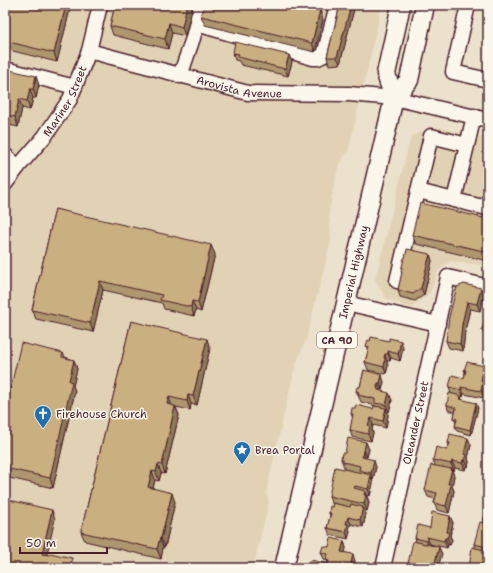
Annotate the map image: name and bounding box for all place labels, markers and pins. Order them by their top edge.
church icon: Firehouse Church [33,404,53,429]
place label: Firehouse Church [56,407,147,422]
place icon: Brea Portal [232,440,252,465]
place label: Brea Portal [255,443,315,458]

